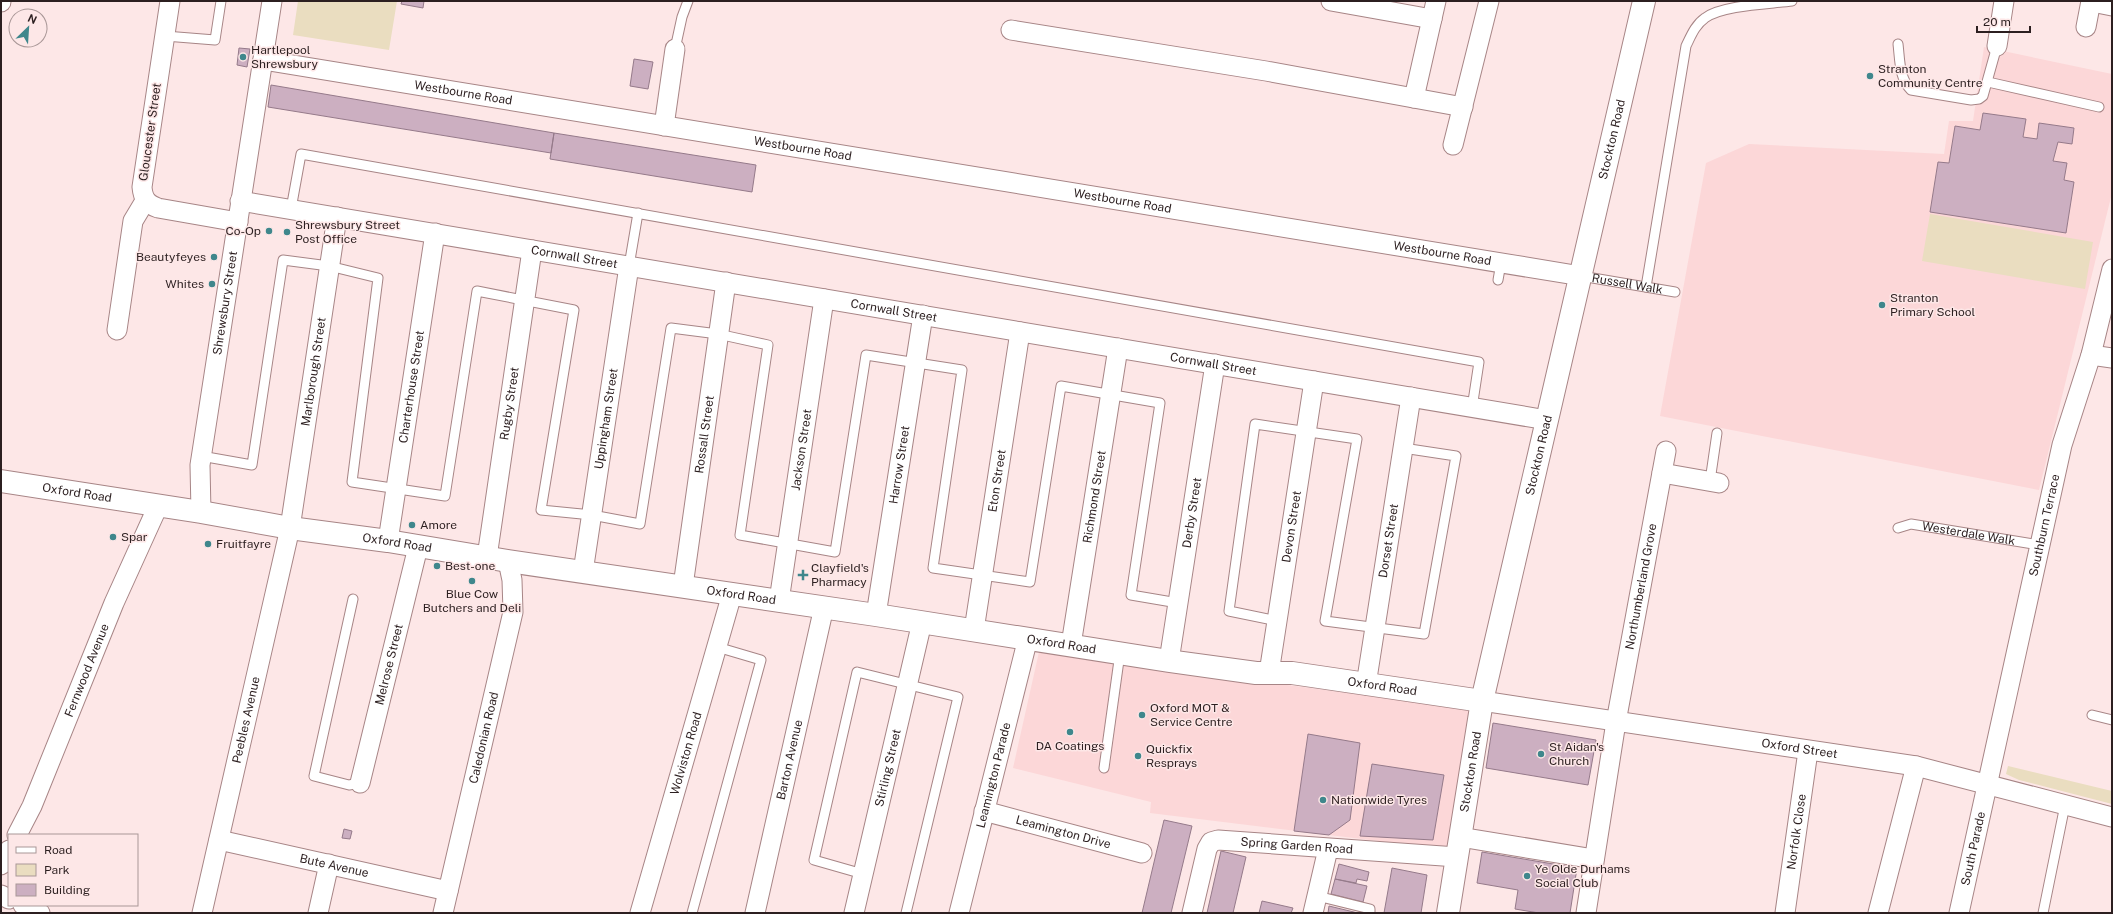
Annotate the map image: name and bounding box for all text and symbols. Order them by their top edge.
north arrow [8,8,48,48]
scale bar [1977,8,2030,34]
text: N [26,12,39,26]
text: 20 m [1983,15,2011,29]
place label: Hartlepool Shrewsbury [251,43,319,71]
marker: Hartlepool Shrewsbury [238,52,248,62]
place label: Stranton Community Centre [1878,62,1983,90]
marker: Stranton Community Centre [1865,71,1875,81]
street label: Westbourne Road [413,78,513,108]
street label: Gloucester Street [136,82,164,182]
street label: Stockton Road [1596,98,1628,181]
street label: Westbourne Road [753,134,853,163]
street label: Westbourne Road [1073,186,1173,216]
place label: Shrewsbury Street Post Office [295,218,400,246]
place label: Co-Op [225,224,261,238]
marker: Co-Op [264,226,274,236]
marker: Shrewsbury Street Post Office [282,227,292,237]
street label: Westbourne Road [1392,238,1492,268]
street label: Cornwall Street [530,243,619,271]
place label: Beautyfeyes [136,250,206,264]
street label: Shrewsbury Street [210,250,240,356]
marker: Beautyfeyes [209,252,219,262]
street label: Russell Walk [1591,271,1664,297]
place label: Whites [165,277,204,291]
marker: Whites [207,279,217,289]
place label: Stranton Primary School [1890,291,1975,319]
street label: Cornwall Street [850,296,939,325]
marker: Stranton Primary School [1877,300,1887,310]
street label: Marlborough Street [298,316,329,427]
street label: Charterhouse Street [396,329,427,444]
street label: Cornwall Street [1169,350,1258,378]
street label: Rugby Street [497,366,522,441]
street label: Uppingham Street [592,367,621,470]
street label: Rossall Street [692,394,717,474]
street label: Jackson Street [789,408,815,491]
street label: Stockton Road [1523,414,1555,497]
street label: Harrow Street [886,424,913,505]
street label: Eton Street [985,448,1009,513]
street label: Richmond Street [1080,449,1109,544]
street label: Southburn Terrace [2026,473,2062,578]
street label: Derby Street [1180,476,1204,549]
street label: Oxford Road [41,481,113,505]
street label: Devon Street [1279,489,1304,564]
street label: Dorset Street [1376,502,1401,579]
place label: Amore [420,518,457,532]
street label: Westerdale Walk [1921,519,2016,548]
marker: Amore [407,520,417,530]
street label: Northumberland Grove [1622,522,1660,651]
place label: Spar [121,530,148,544]
street label: Oxford Road [362,531,433,555]
marker: Spar [108,532,118,542]
place label: Fruitfayre [216,537,271,551]
marker: Fruitfayre [203,539,213,549]
place label: Best-one [445,559,495,573]
marker: Best-one [432,561,442,571]
place label: Clayfield's Pharmacy [811,561,869,589]
marker: Clayfield's Pharmacy [798,570,808,580]
marker: Blue Cow Butchers and Deli [467,576,477,586]
street label: Oxford Road [705,583,777,607]
place label: Blue Cow Butchers and Deli [423,587,521,615]
street label: Fernwood Avenue [62,621,112,719]
street label: Melrose Street [372,622,406,707]
street label: Oxford Road [1026,632,1097,656]
street label: Oxford Road [1347,674,1418,698]
street label: Peebles Avenue [229,675,263,765]
street label: Caledonian Road [466,690,501,785]
place label: Oxford MOT & Service Centre [1150,701,1233,729]
street label: Wolviston Road [667,710,705,797]
marker: Oxford MOT & Service Centre [1137,710,1147,720]
street label: Barton Avenue [774,718,805,801]
street label: Leamington Parade [974,721,1014,830]
street label: Stirling Street [872,727,904,808]
marker: DA Coatings [1065,727,1075,737]
street label: Stockton Road [1457,730,1484,813]
street label: Oxford Street [1760,736,1839,761]
place label: DA Coatings [1036,739,1104,753]
place label: St Aidan's Church [1549,740,1604,768]
place label: Quickfix Resprays [1146,742,1197,770]
marker: St Aidan's Church [1536,749,1546,759]
marker: Quickfix Resprays [1133,751,1143,761]
place label: Nationwide Tyres [1331,793,1427,807]
street label: Norfolk Close [1784,793,1809,871]
marker: Nationwide Tyres [1318,795,1328,805]
street label: South Parade [1958,810,1988,887]
street label: Leamington Drive [1014,813,1113,851]
legend [8,834,138,906]
street label: Spring Garden Road [1240,835,1353,857]
text: Road [44,843,72,857]
street label: Bute Avenue [298,851,370,880]
place label: Ye Olde Durhams Social Club [1535,862,1630,890]
text: Park [44,863,70,877]
marker: Ye Olde Durhams Social Club [1522,871,1532,881]
text: Building [44,883,90,897]

